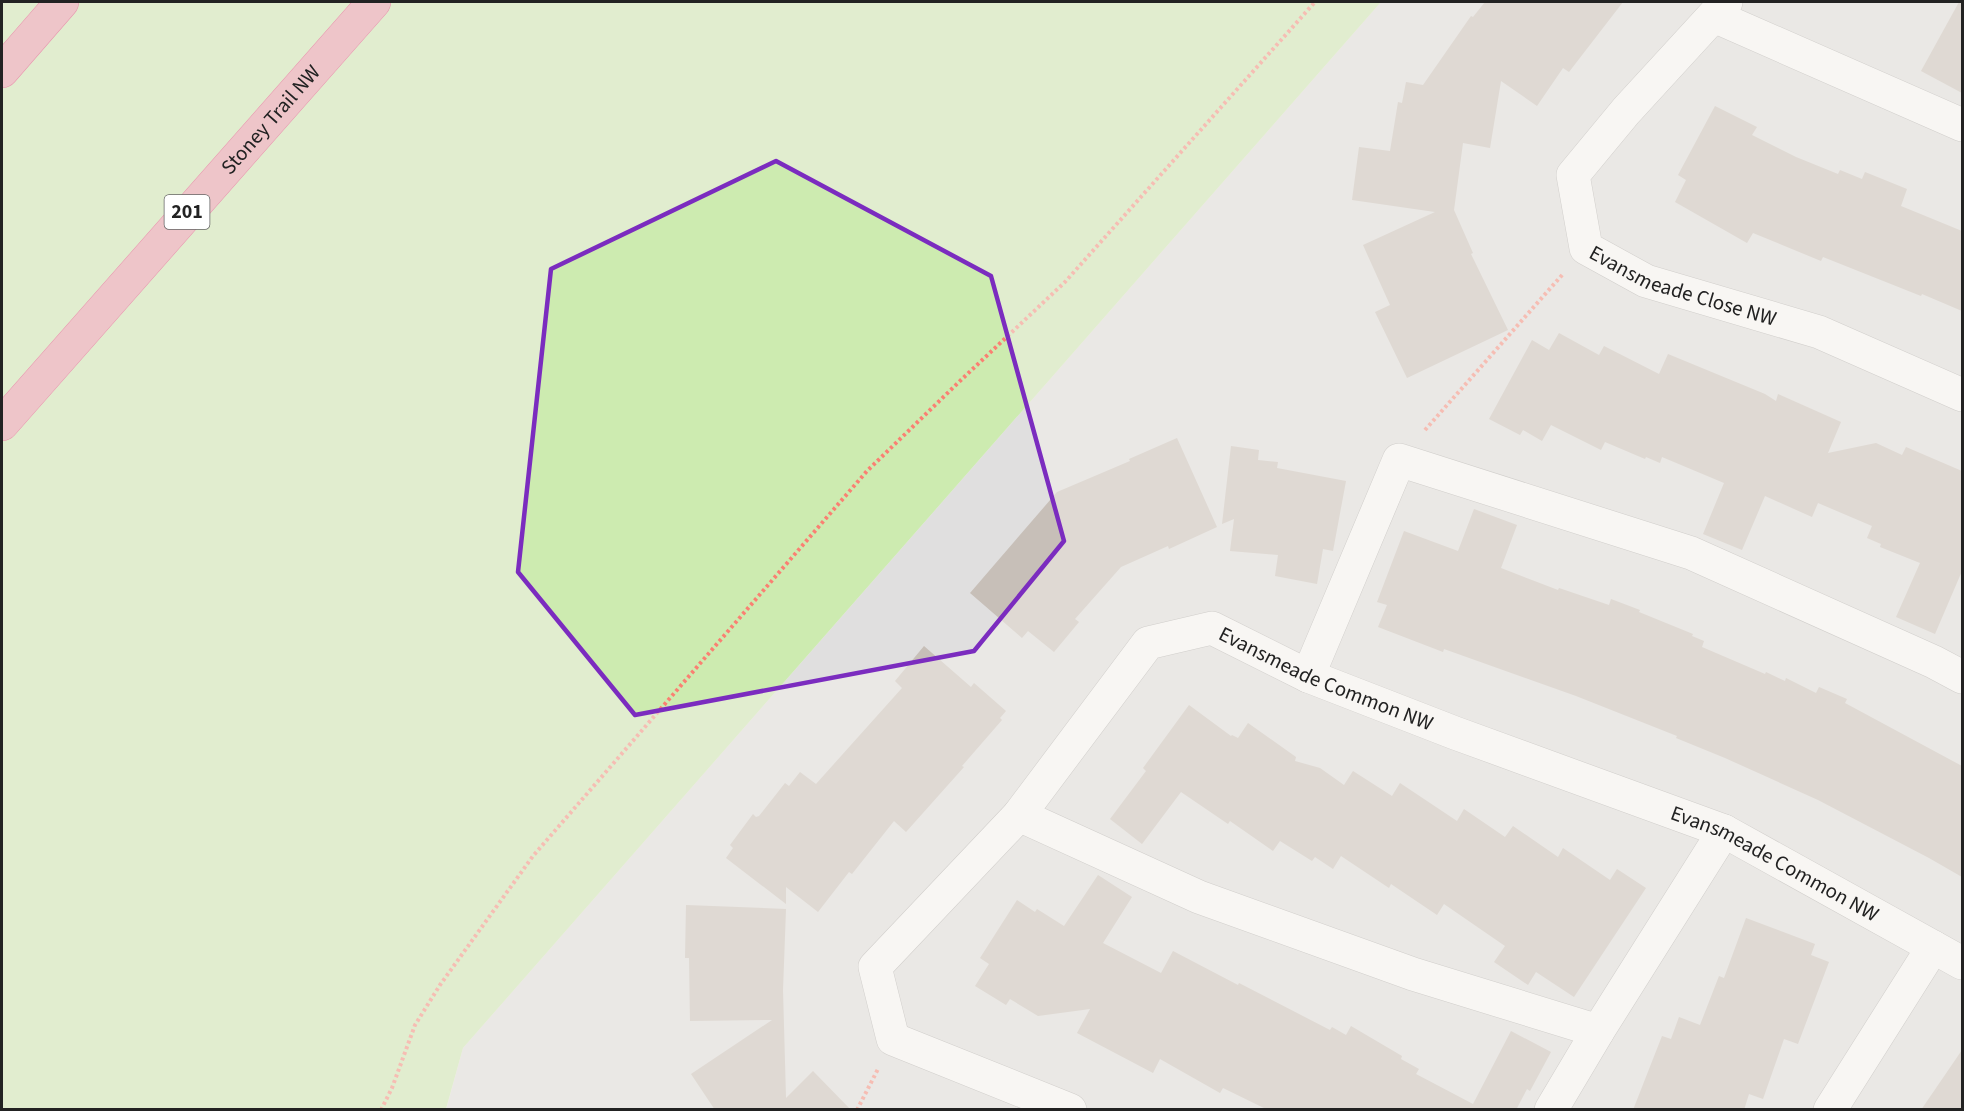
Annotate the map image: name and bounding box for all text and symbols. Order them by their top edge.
street label: Stoney Trail NW [214,58,328,181]
road number: 201 [164,195,210,229]
street label: Evansmeade Close NW [1584,238,1780,334]
street label: Evansmeade Common NW [1214,619,1438,738]
street label: Evansmeade Common NW [1666,798,1885,929]

